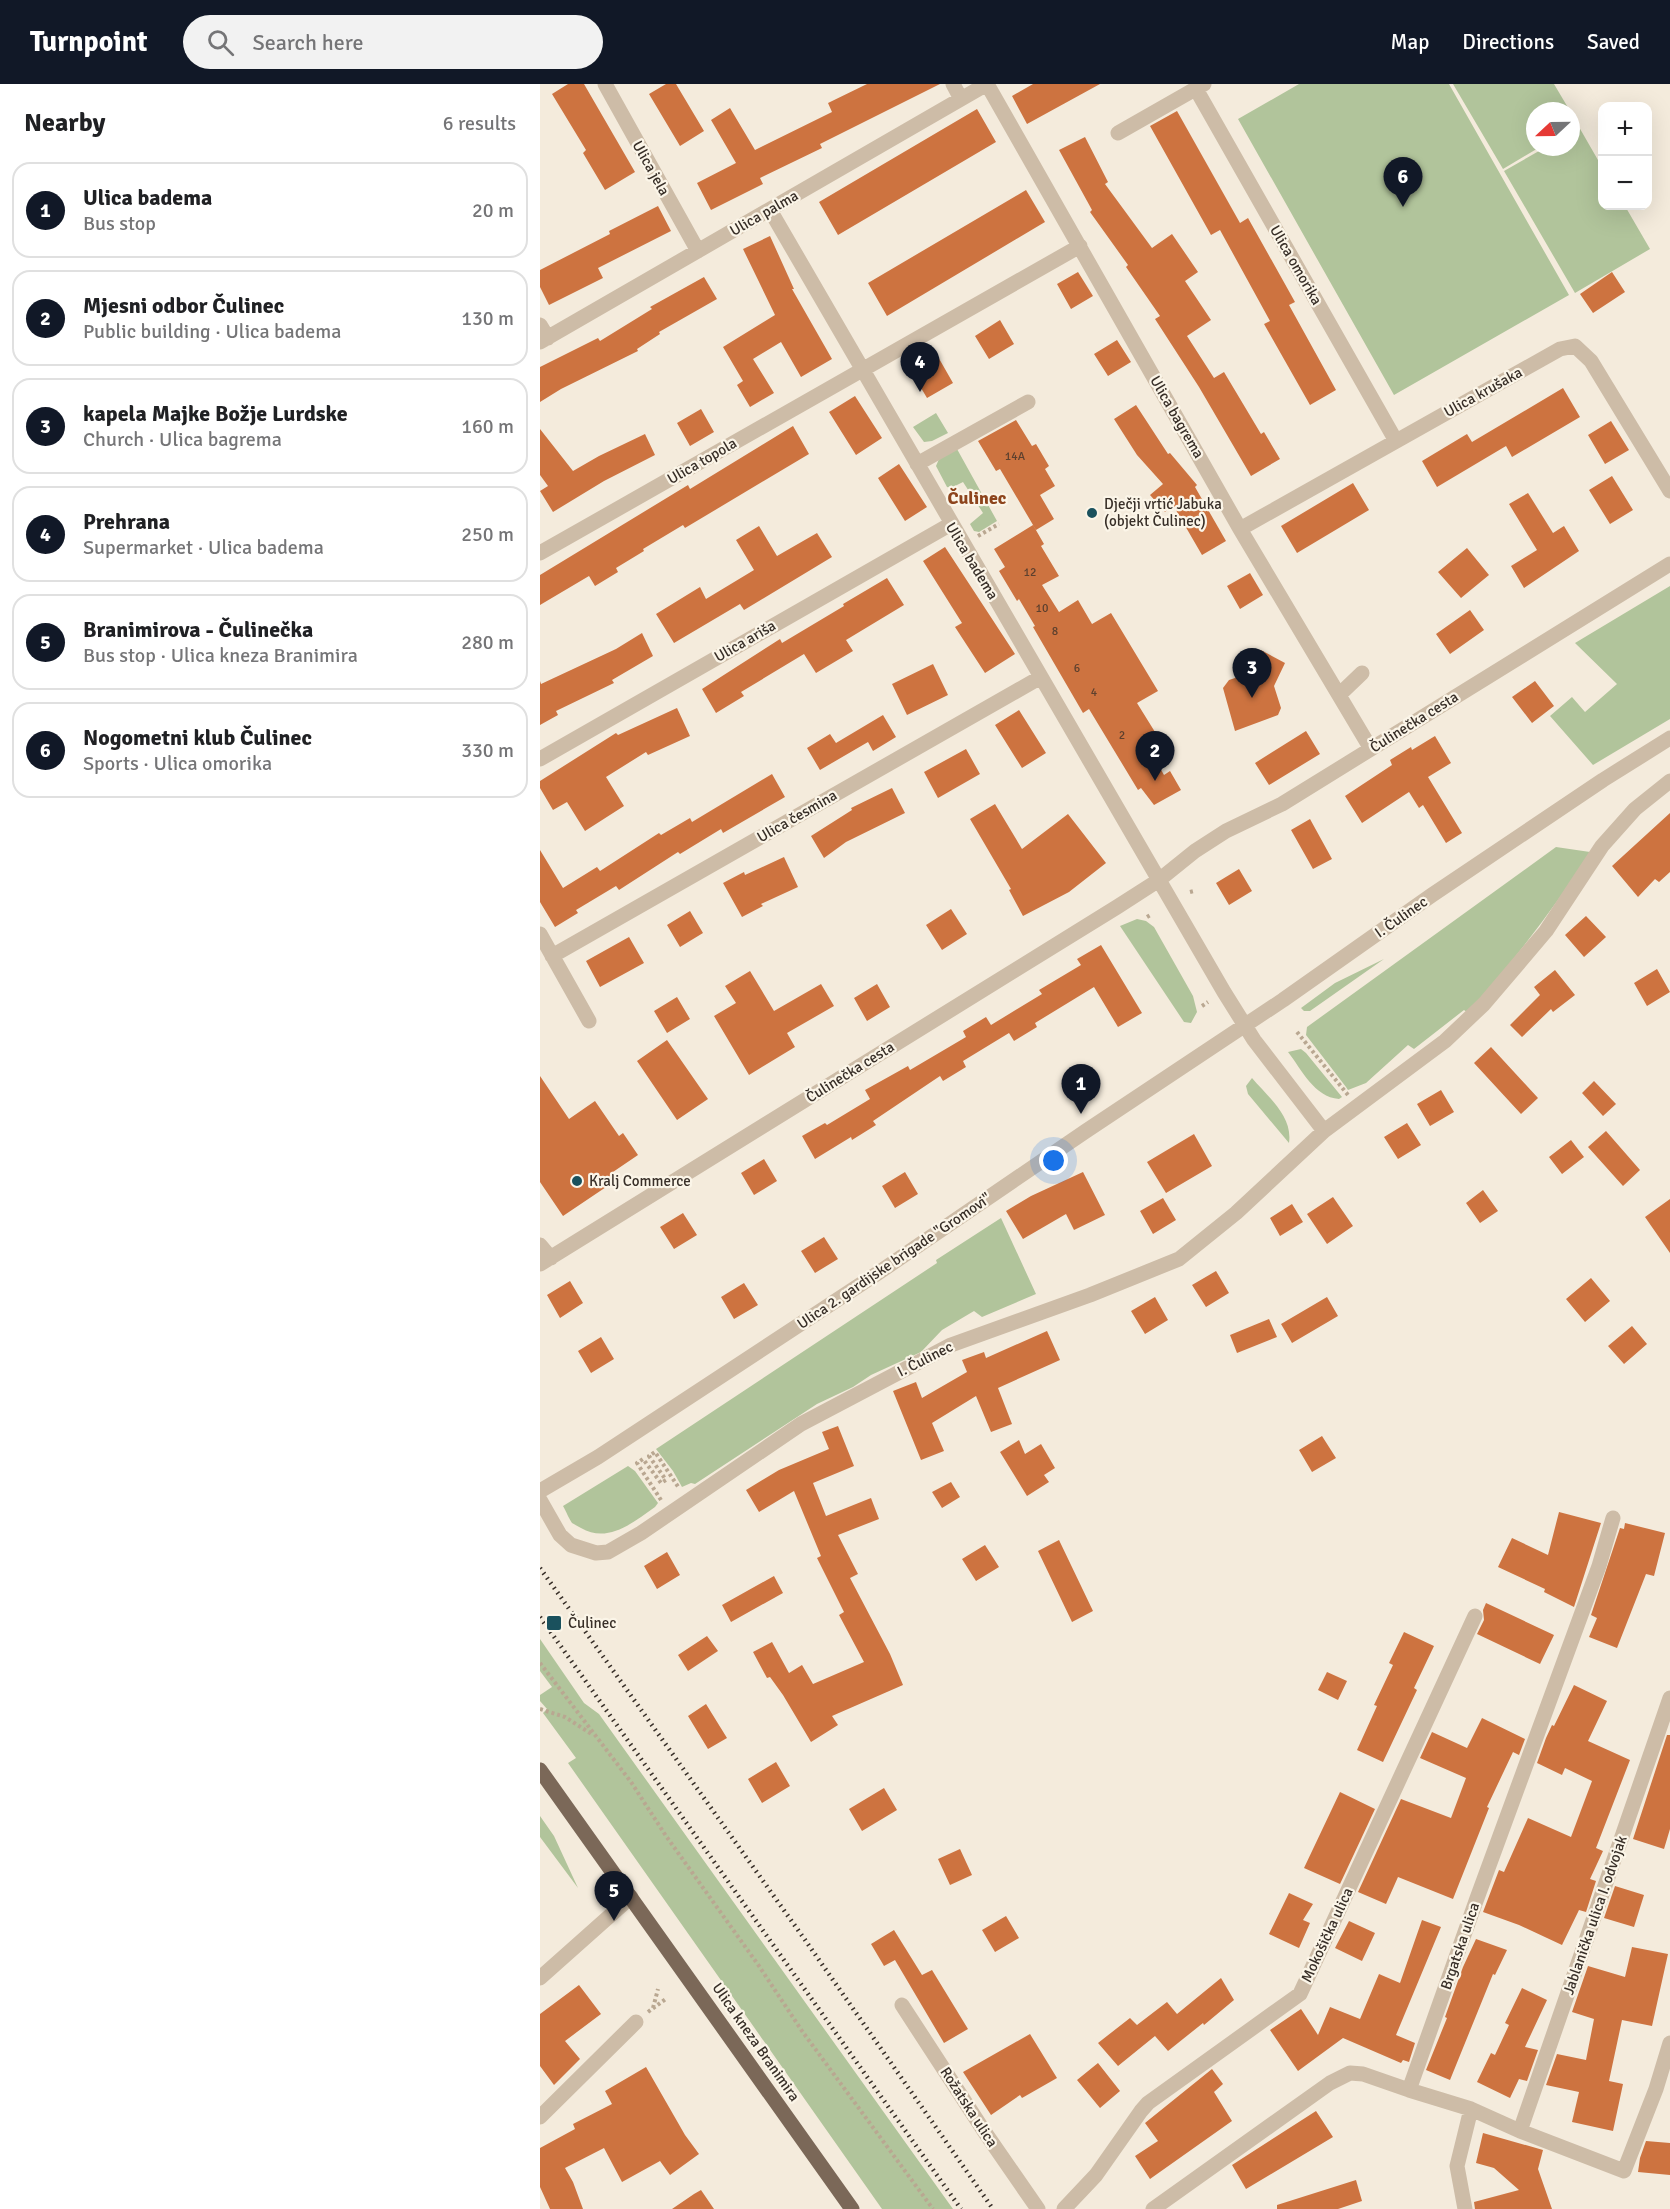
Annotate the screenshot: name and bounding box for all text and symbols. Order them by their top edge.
search box [183,15,603,69]
text: Turnpoint [30,25,147,59]
icon: search [204,26,237,59]
text: Search here [252,29,363,56]
text: Map [1391,29,1429,55]
text: Directions [1462,29,1554,55]
text: Saved [1587,29,1640,55]
north arrow [1526,102,1580,156]
map controls [1598,102,1652,210]
button: + [1598,102,1652,156]
text: Nearby [24,107,105,139]
text: 6 results [443,111,516,136]
street label: Ulica jela [629,137,673,199]
button: − [1598,156,1652,210]
pin: 6 [1384,158,1422,207]
text: Ulica badema [83,184,212,211]
street label: Ulica palma [727,186,801,240]
text: 1 [40,198,51,223]
text: 20 m [472,198,514,223]
text: Bus stop [83,211,156,236]
street label: Ulica omorika [1266,222,1326,308]
text: Mjesni odbor Čulinec [83,292,284,319]
text: 2 [40,306,51,331]
text: 130 m [461,306,514,331]
text: Public building · Ulica badema [83,319,341,344]
pin: 4 [900,342,940,392]
street label: Ulica krušaka [1441,363,1525,421]
street label: Ulica bagrema [1146,373,1208,461]
text: kapela Majke Božje Lurdske [83,400,348,427]
text: 3 [40,414,51,439]
text: 160 m [461,414,514,439]
text: Church · Ulica bagrema [83,427,282,452]
street label: Ulica topola [664,434,740,488]
house number: 14A [1005,449,1026,464]
district label: Čulinec [948,487,1007,509]
place label: Dječji vrtić Jabuka (objekt Čulinec) [1104,495,1222,530]
marker: Dječji vrtić Jabuka (objekt Čulinec) [1085,506,1099,520]
text: Prehrana [83,508,170,535]
street label: Ulica badema [942,519,1002,603]
text: 4 [40,522,51,547]
text: 250 m [461,522,514,547]
text: Supermarket · Ulica badema [83,535,324,560]
house number: 12 [1024,565,1036,580]
house number: 10 [1036,601,1048,616]
text: Branimirova - Čulinečka [83,616,313,643]
street label: Ulica ariša [711,616,779,666]
house number: 8 [1052,624,1058,639]
text: 5 [40,630,51,655]
text: 280 m [461,630,514,655]
text: Bus stop · Ulica kneza Branimira [83,643,358,668]
pin: 3 [1232,648,1272,698]
house number: 6 [1074,661,1080,676]
house number: 4 [1091,685,1098,700]
street label: Čulinečka cesta [1366,687,1461,756]
text: Nogometni klub Čulinec [83,724,312,751]
house number: 2 [1119,728,1125,743]
pin: 2 [1136,732,1174,781]
text: 6 [40,738,51,763]
text: 330 m [461,738,514,763]
text: Sports · Ulica omorika [83,751,272,776]
street label: Ulica česmina [754,786,840,846]
street label: I. Čulinec [1371,892,1431,942]
street label: Čulinečka cesta [802,1037,897,1106]
pin: 1 [1062,1064,1100,1114]
your location [1039,1146,1068,1175]
place label: Kralj Commerce [589,1172,691,1190]
marker: Kralj Commerce [570,1174,584,1188]
street label: Ulica 2. gardijske brigade "Gromovi" [794,1189,995,1333]
street label: I. Čulinec [894,1336,956,1381]
place label: Čulinec [568,1613,616,1632]
marker: Čulinec [545,1614,563,1632]
street label: Jablanička ulica I. odvojak [1559,1833,1631,1997]
pin: 5 [594,1872,634,1921]
street label: Mokošička ulica [1297,1885,1357,1985]
street label: Brgatska ulica [1437,1900,1483,1992]
street label: Ulica kneza Branimira [708,1979,804,2105]
street label: Rožatska ulica [936,2063,1002,2151]

